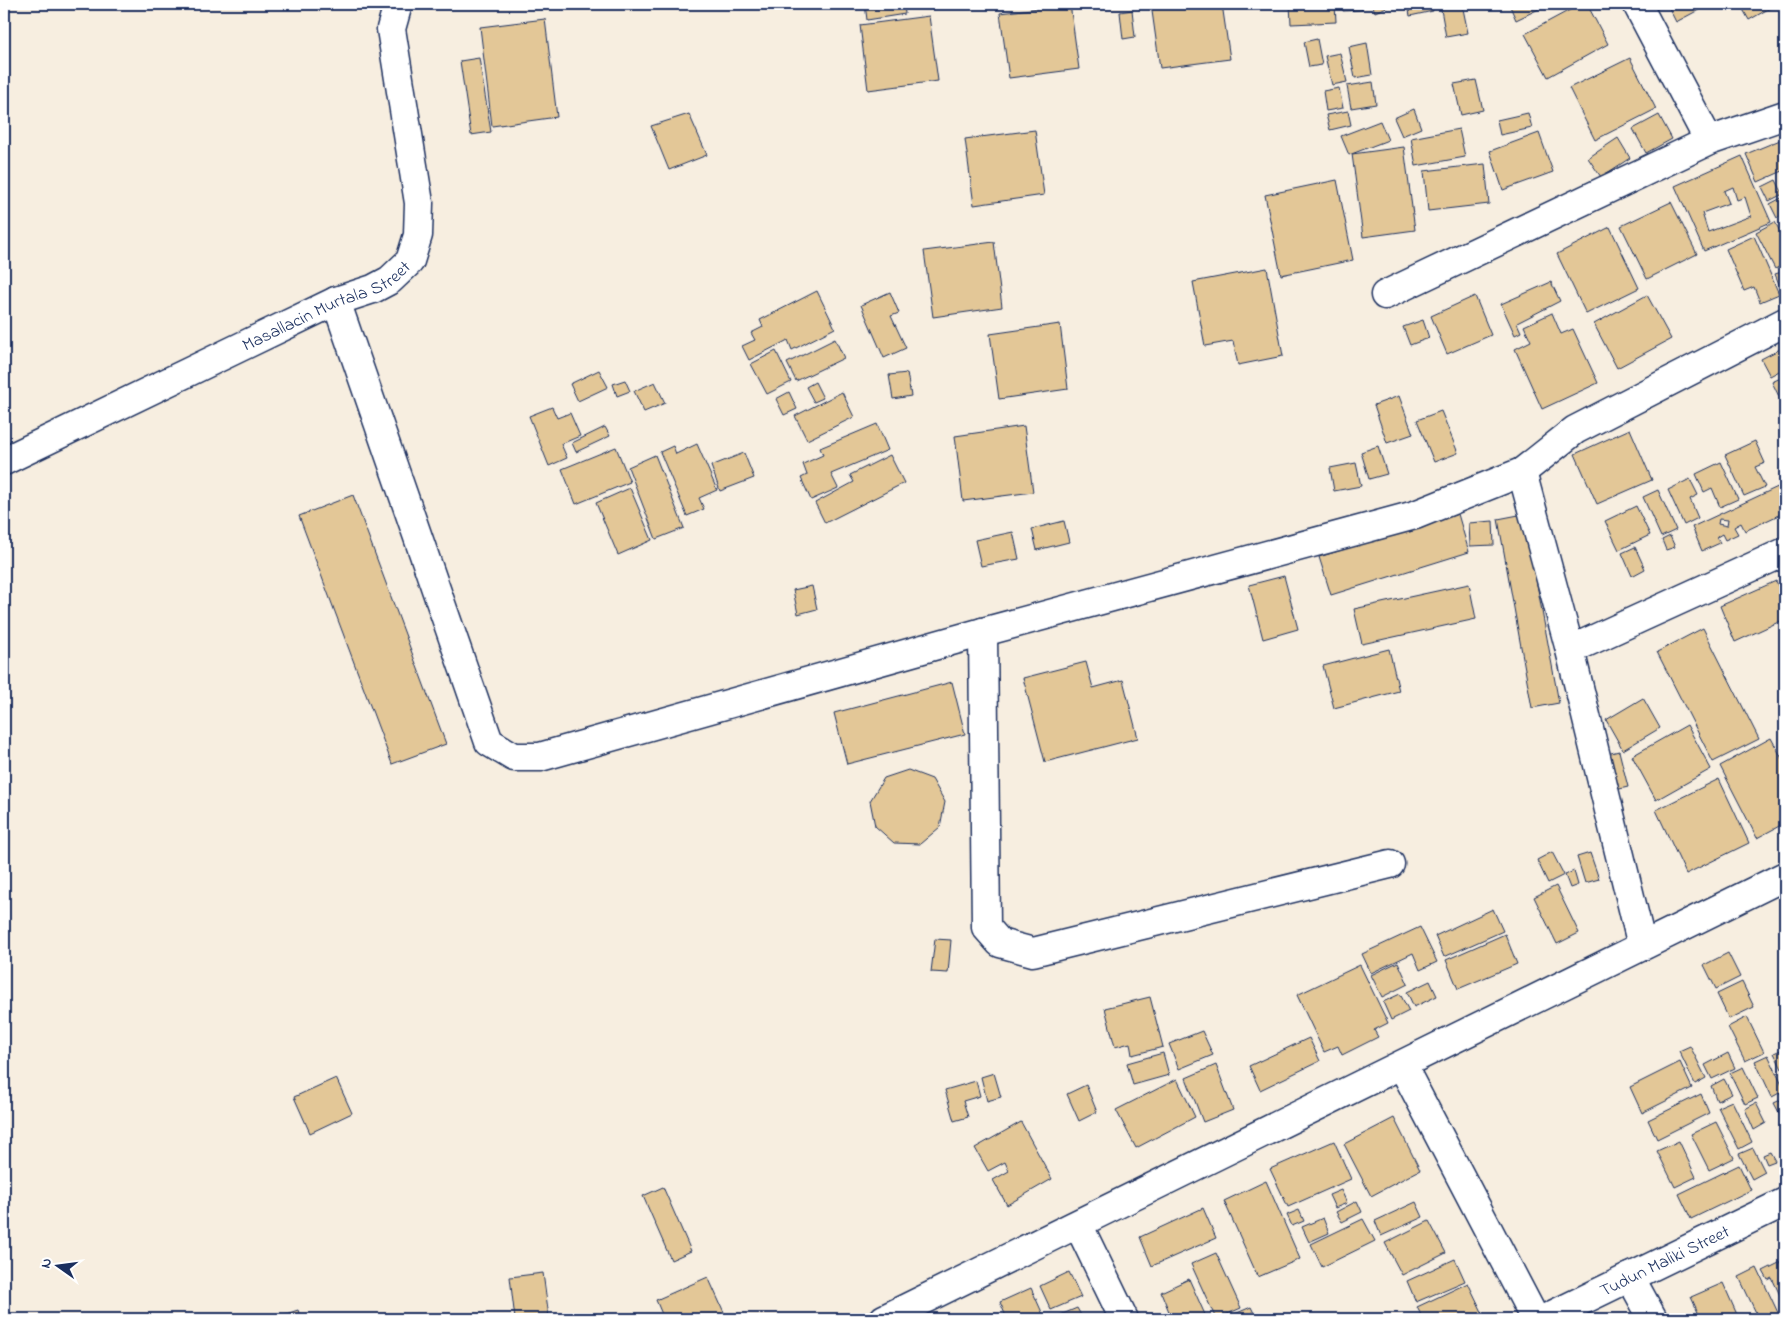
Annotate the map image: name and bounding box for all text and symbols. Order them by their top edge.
street label: Masallacin Murtala Street [238,256,418,359]
street label: Tudun Maliki Street [1596,1220,1735,1305]
north arrow [32,1240,82,1290]
text: N [36,1256,58,1270]

